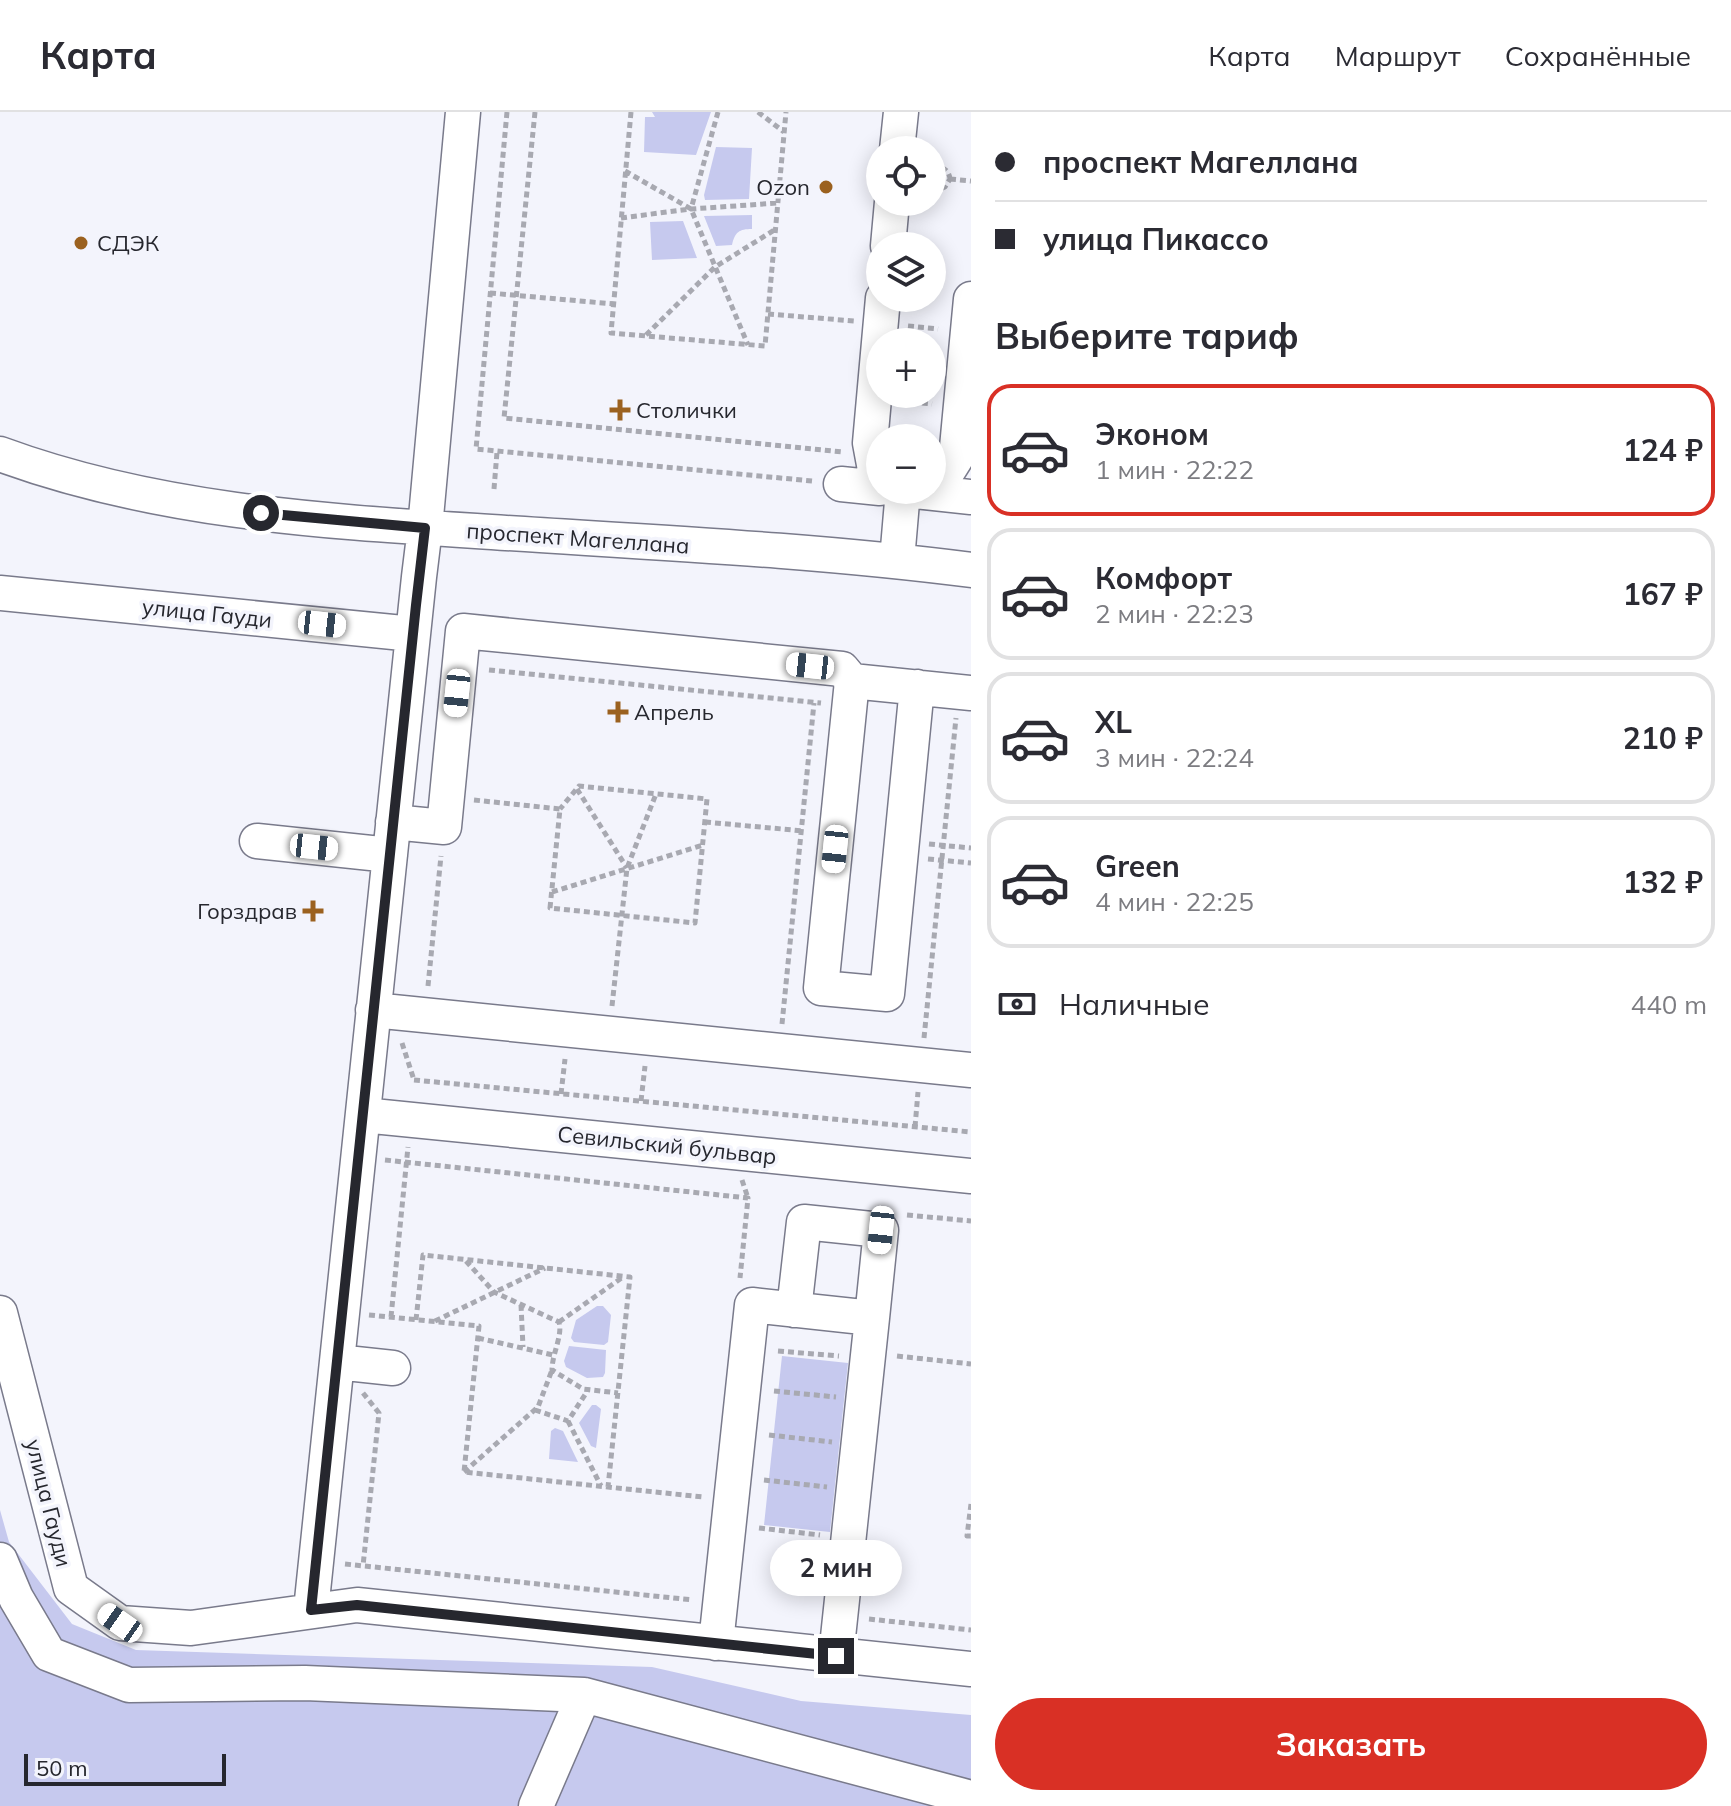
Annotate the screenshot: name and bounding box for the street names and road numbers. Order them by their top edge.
street label: проспект Магеллана [466,516,690,560]
street label: улица Гауди [141,592,273,634]
street label: Севильский бульвар [556,1120,778,1170]
street label: улица Гауди [20,1436,78,1570]

